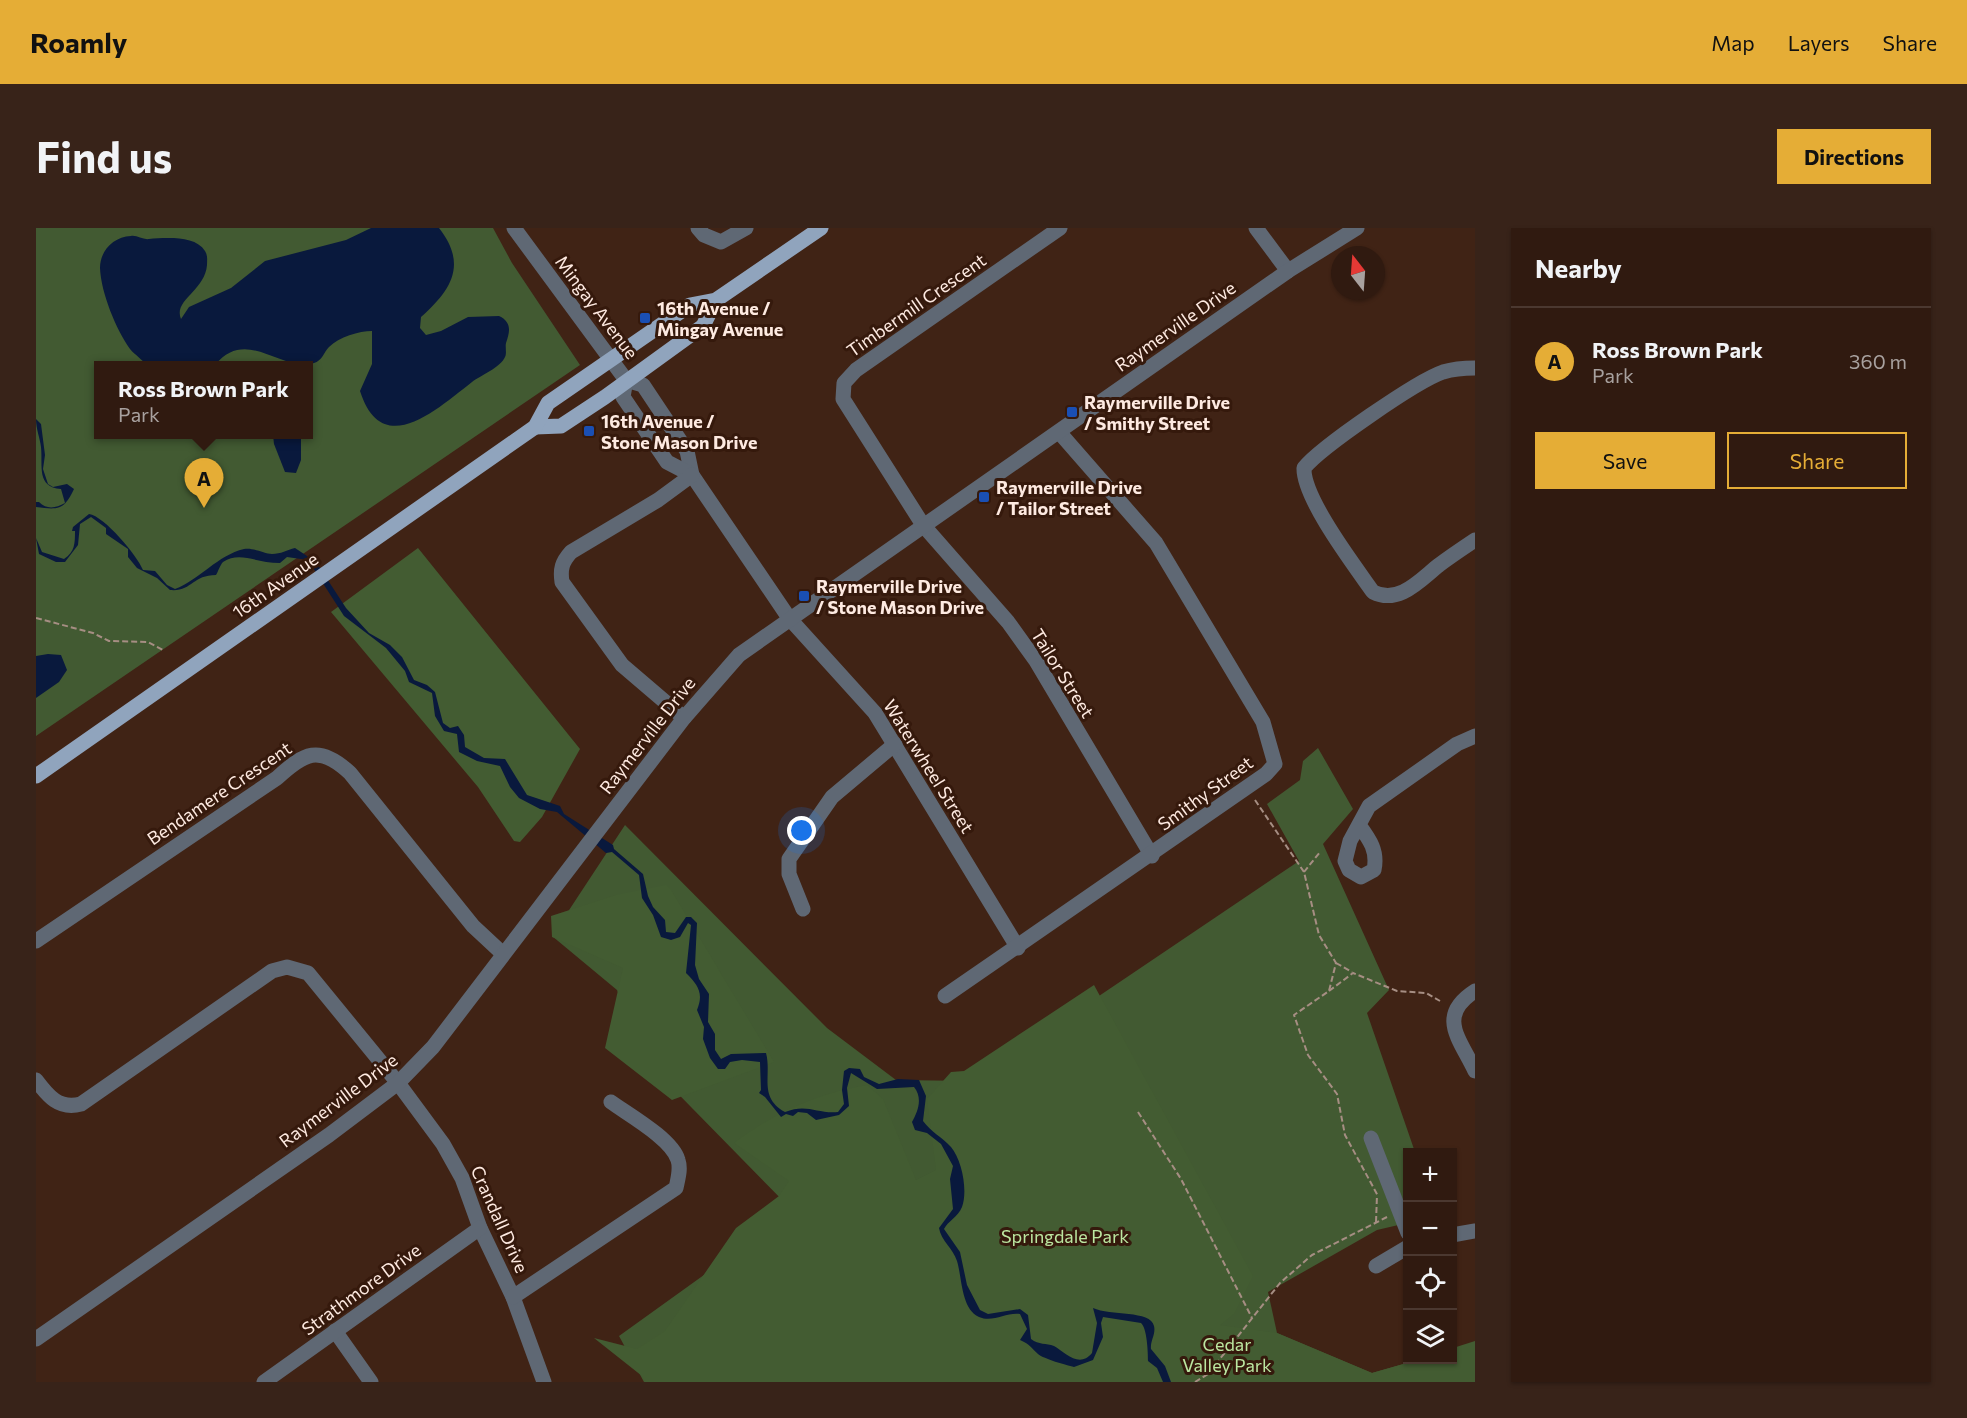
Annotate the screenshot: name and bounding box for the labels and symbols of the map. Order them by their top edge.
north arrow [1331,246,1385,300]
street label: Timbermill Crescent [842,249,990,361]
street label: Mingay Avenue [551,251,643,363]
street label: Raymerville Drive [1110,276,1240,376]
place label: 16th Avenue / Mingay Avenue [657,297,783,340]
marker: 16th Avenue / Mingay Avenue [638,311,652,325]
place label: Raymerville Drive / Smithy Street [1084,391,1230,434]
marker: Raymerville Drive / Smithy Street [1065,405,1079,419]
place label: 16th Avenue / Stone Mason Drive [601,410,757,453]
marker: 16th Avenue / Stone Mason Drive [582,424,596,438]
pin: A [184,458,224,508]
place label: Raymerville Drive / Tailor Street [996,476,1142,519]
marker: Raymerville Drive / Tailor Street [977,490,991,504]
street label: 16th Avenue [228,547,322,623]
place label: Raymerville Drive / Stone Mason Drive [816,575,984,618]
marker: Raymerville Drive / Stone Mason Drive [797,589,811,603]
street label: Tailor Street [1027,624,1099,722]
street label: Raymerville Drive [595,672,699,798]
street label: Waterwheel Street [879,695,979,837]
street label: Bendamere Crescent [143,737,295,849]
street label: Smithy Street [1153,751,1257,835]
your location [787,816,816,845]
street label: Raymerville Drive [275,1048,401,1152]
street label: Crandall Drive [467,1162,533,1276]
park label: Springdale Park [1001,1225,1129,1247]
street label: Strathmore Drive [297,1238,425,1340]
park label: Cedar Valley Park [1182,1333,1272,1376]

